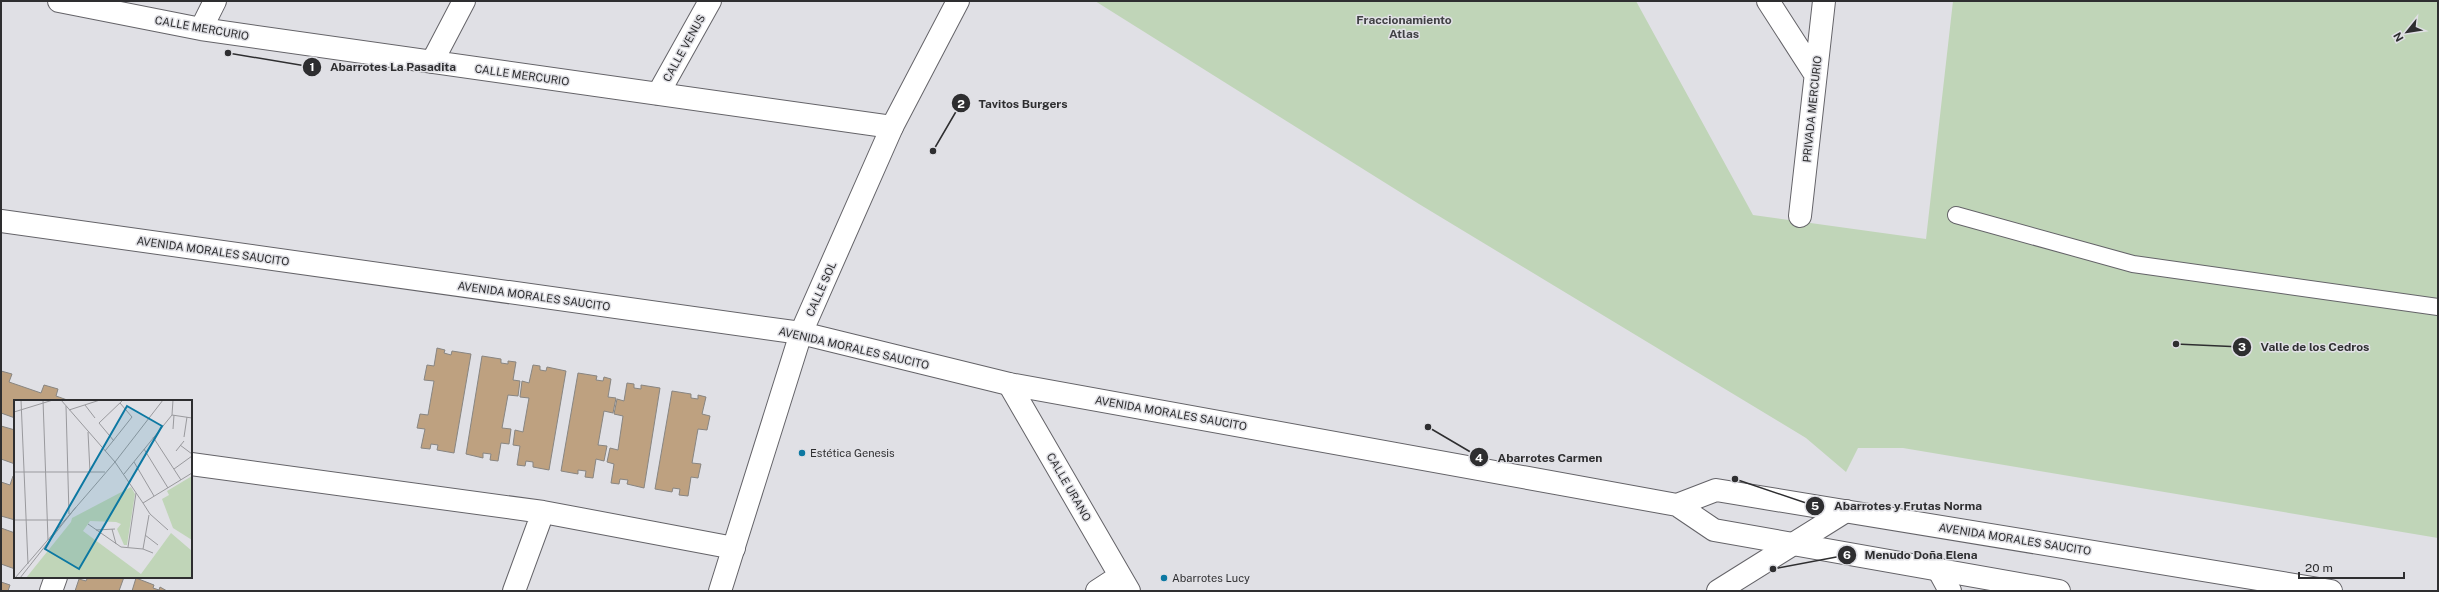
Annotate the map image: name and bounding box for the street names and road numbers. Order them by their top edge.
street label: CALLE VENUS [661,12,707,84]
street label: CALLE MERCURIO [154,14,250,42]
street label: PRIVADA MERCURIO [1800,55,1824,163]
street label: CALLE MERCURIO [474,62,570,88]
street label: AVENIDA MORALES SAUCITO [136,234,290,268]
street label: CALLE SOL [804,260,838,318]
street label: AVENIDA MORALES SAUCITO [457,279,611,313]
street label: AVENIDA MORALES SAUCITO [778,325,930,371]
street label: AVENIDA MORALES SAUCITO [1094,394,1248,432]
street label: CALLE URANO [1045,451,1093,523]
street label: AVENIDA MORALES SAUCITO [1938,521,2092,557]

